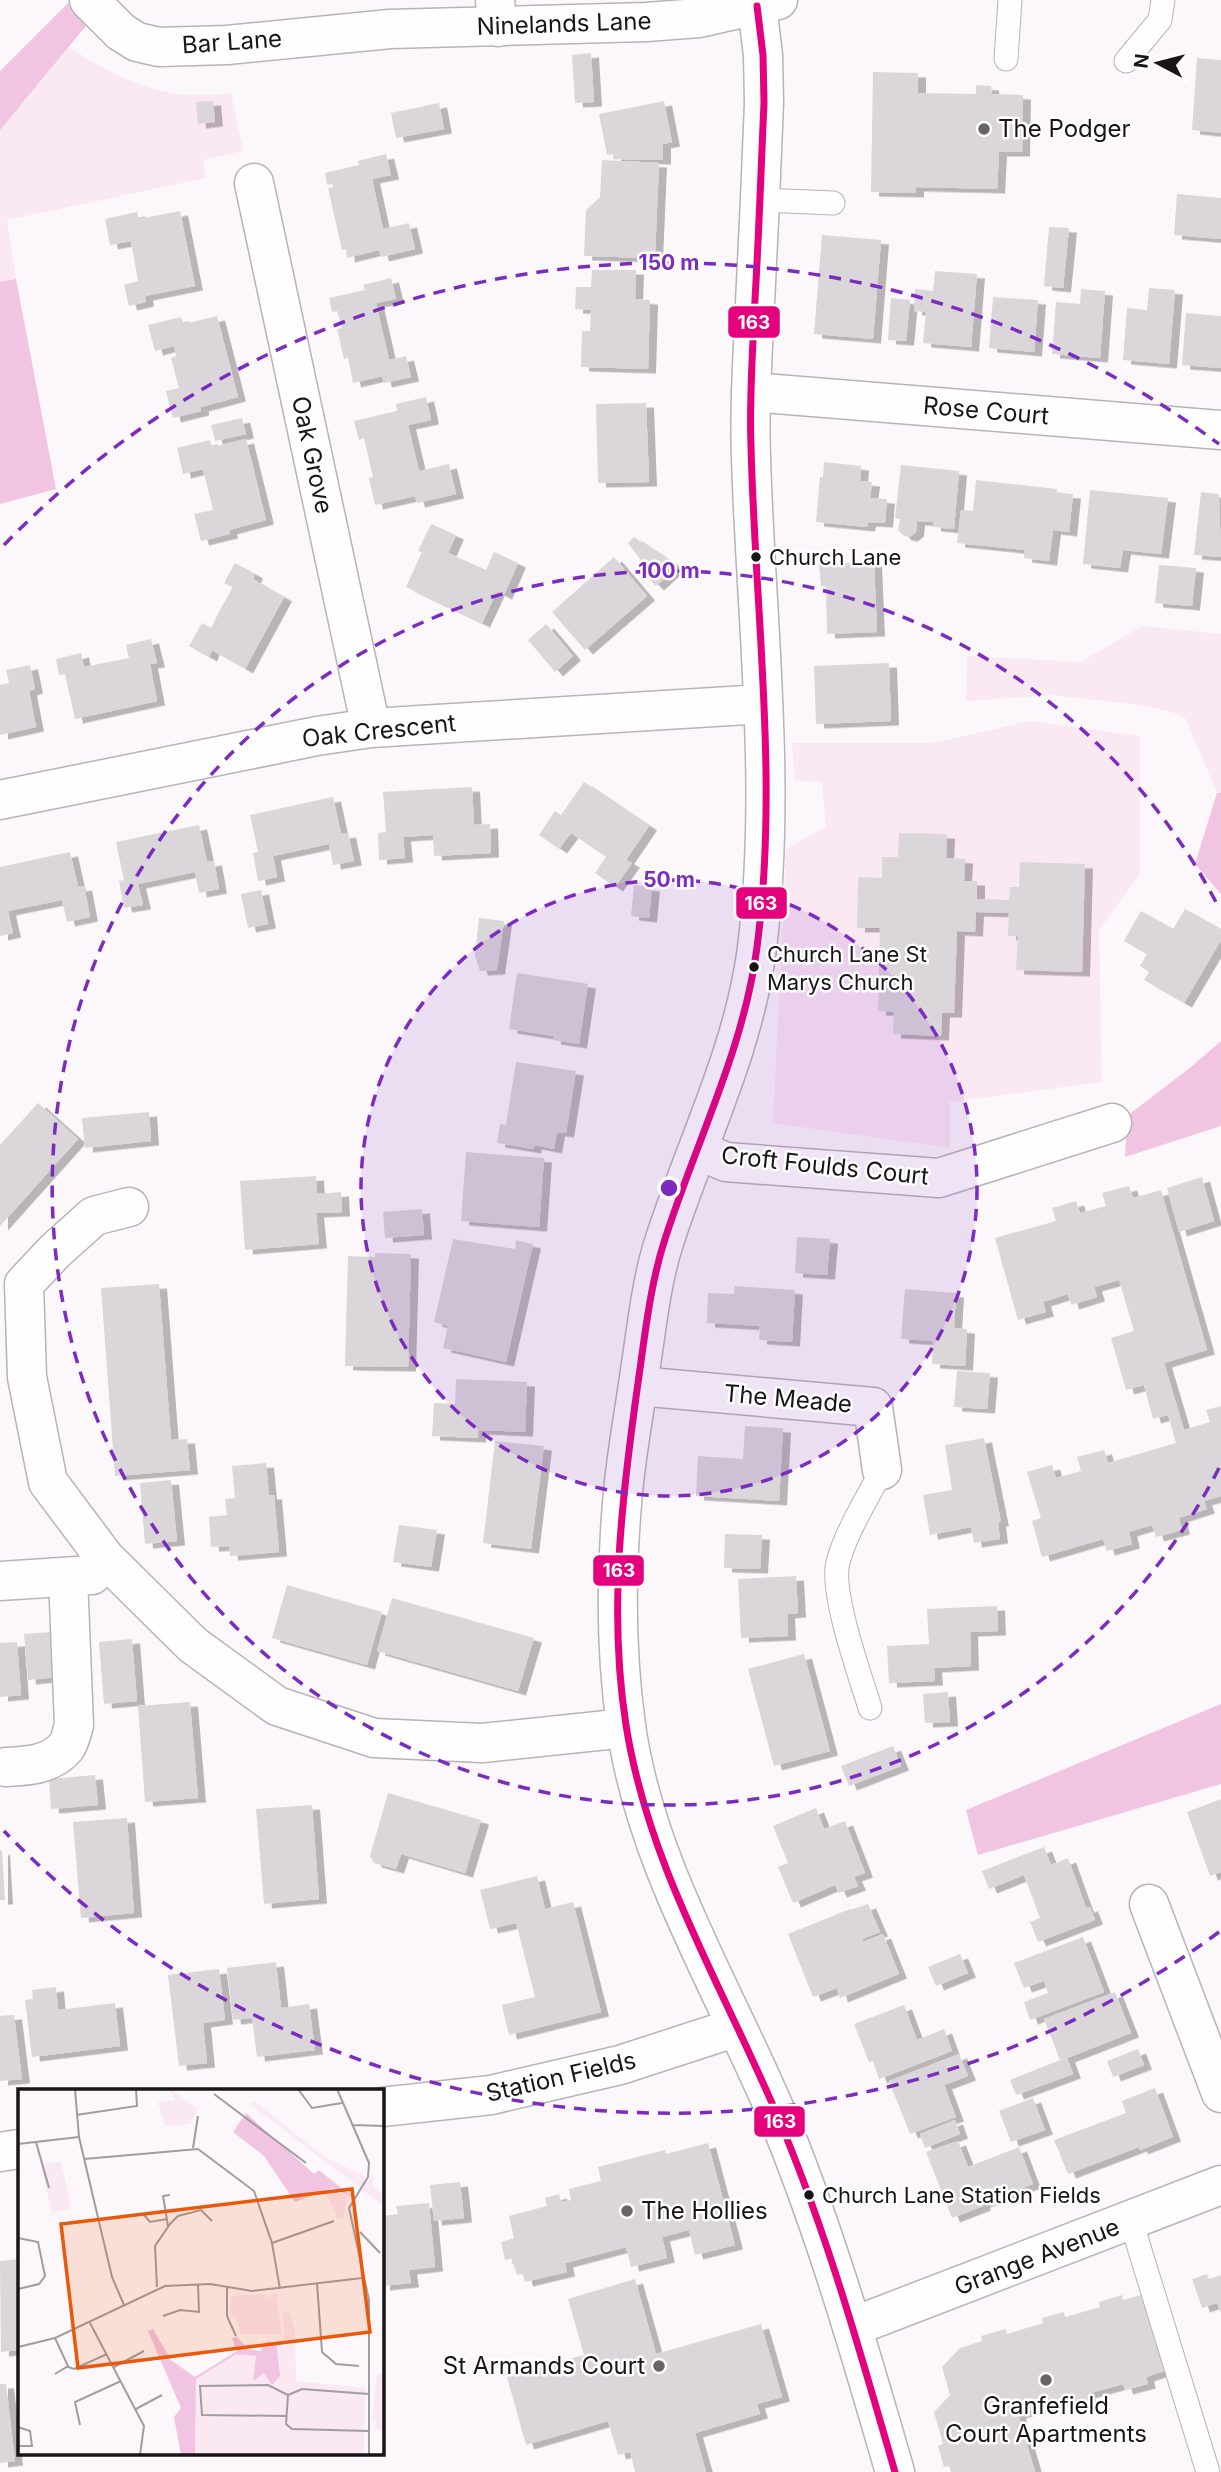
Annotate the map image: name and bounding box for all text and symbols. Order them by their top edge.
street label: Ninelands Lane [476,6,652,41]
street label: Bar Lane [181,24,283,59]
north arrow [1123,28,1193,98]
text: N [1129,52,1154,70]
place label: The Podger [998,114,1130,143]
marker: The Podger [976,121,992,137]
text: 150 m [639,250,699,275]
line badge: 163 [727,305,781,339]
text: 163 [738,311,770,334]
street label: Rose Court [922,391,1050,430]
street label: Oak Grove [286,394,339,516]
place label: Church Lane [769,544,901,570]
marker: Church Lane [749,550,763,564]
text: 100 m [638,558,700,583]
street label: Oak Crescent [301,708,457,753]
text: 50 m [643,867,695,892]
line badge: 163 [735,886,788,920]
text: 163 [745,892,777,915]
place label: Church Lane St Marys Church [767,941,927,995]
marker: Church Lane St Marys Church [747,960,761,974]
street label: Croft Foulds Court [720,1140,930,1191]
centre of rings [657,1176,681,1200]
street label: The Meade [723,1378,853,1419]
line badge: 163 [592,1554,645,1587]
text: 163 [603,1559,635,1582]
street label: Station Fields [483,2045,639,2108]
inset map [18,2089,383,2454]
line badge: 163 [753,2105,806,2138]
text: 163 [764,2110,796,2133]
place label: Church Lane Station Fields [822,2182,1101,2208]
marker: Church Lane Station Fields [802,2188,816,2202]
place label: The Hollies [641,2196,768,2225]
marker: The Hollies [619,2203,635,2219]
street label: Grange Avenue [950,2212,1123,2301]
place label: St Armands Court [443,2351,645,2380]
marker: St Armands Court [651,2358,667,2374]
marker: Granfefield Court Apartments [1038,2372,1054,2388]
place label: Granfefield Court Apartments [945,2391,1147,2448]

